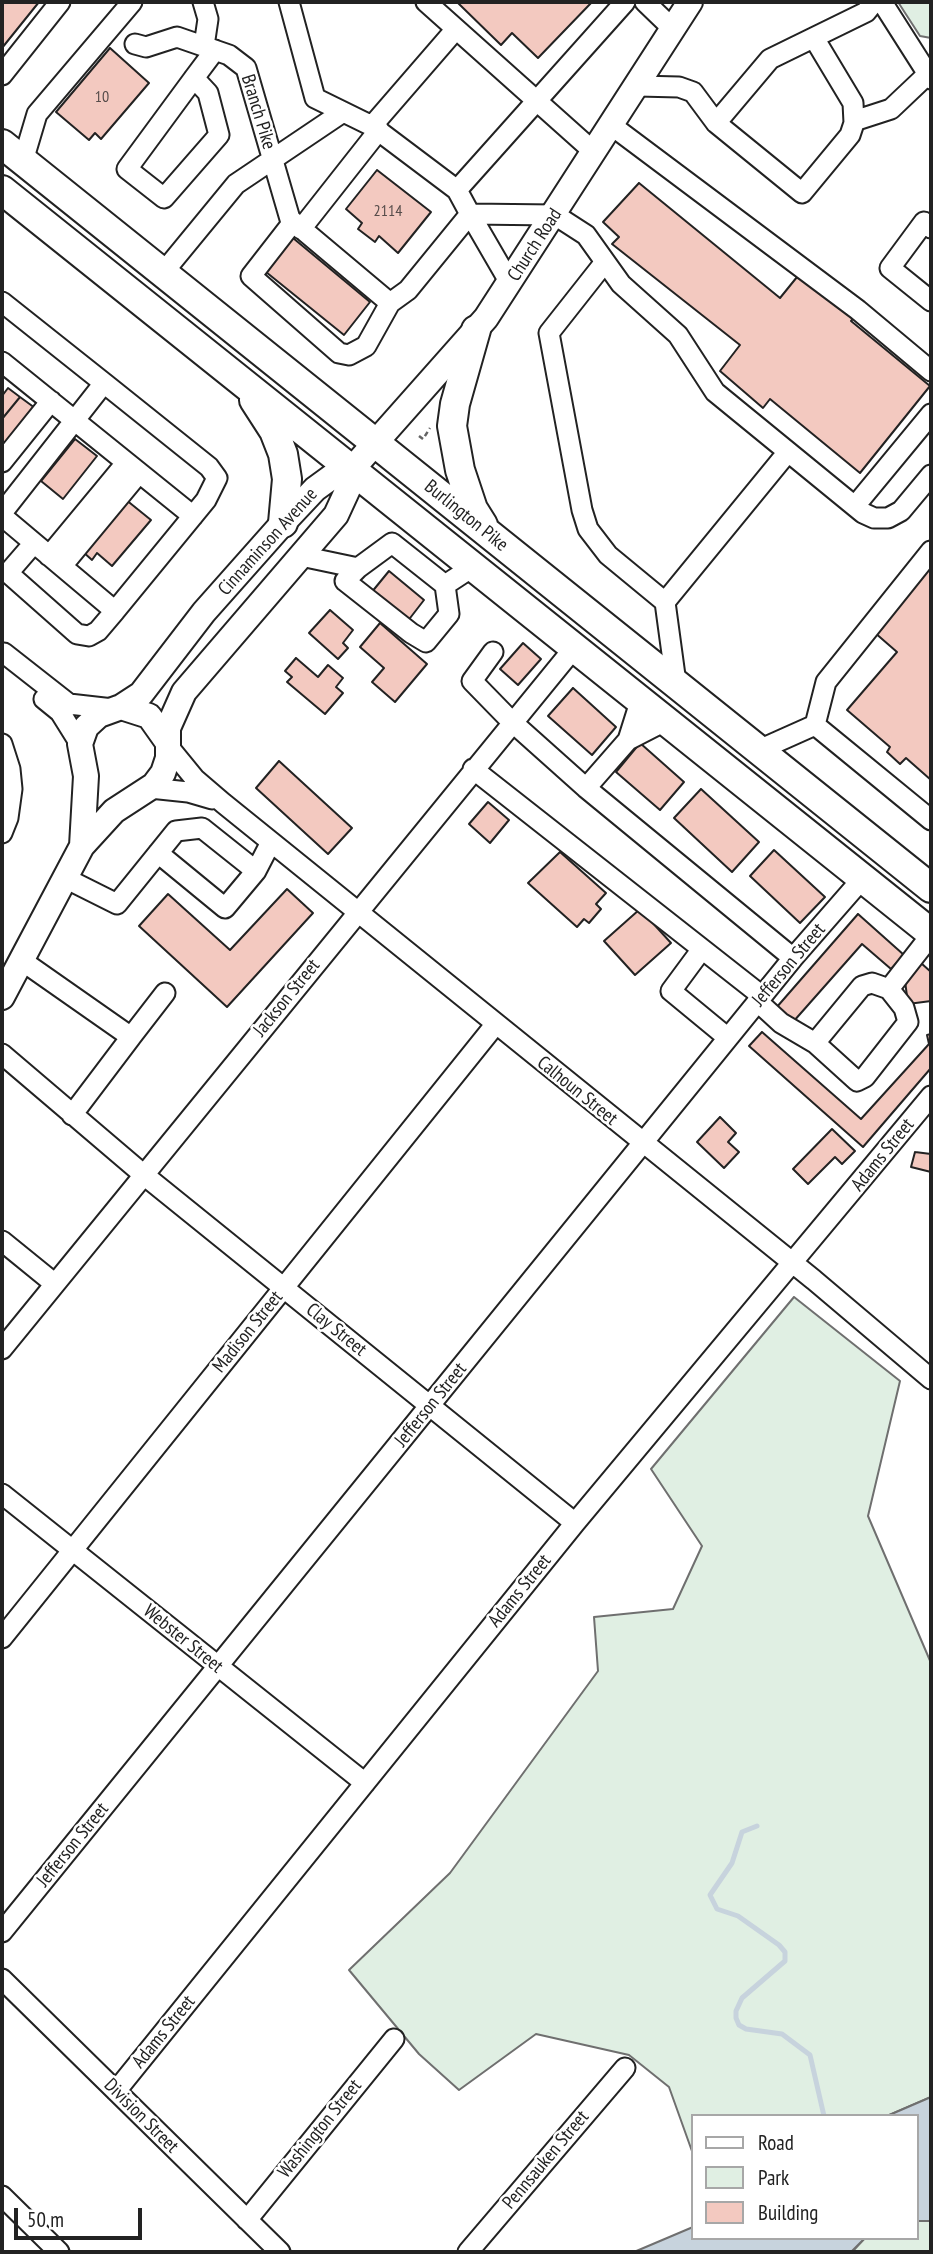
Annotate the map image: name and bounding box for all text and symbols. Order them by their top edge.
street label: Branch Pike [236,72,280,152]
house number: 10 [95,87,109,107]
house number: 2114 [374,201,402,221]
street label: Church Road [503,204,567,286]
street label: Burlington Pike [420,475,512,557]
street label: Cinnaminson Avenue [214,483,322,601]
street label: Jefferson Street [748,919,830,1011]
street label: Jackson Street [249,955,325,1041]
street label: Calhoun Street [532,1052,622,1130]
street label: Adams Street [847,1114,919,1196]
street label: Madison Street [208,1287,288,1377]
street label: Clay Street [301,1299,371,1361]
street label: Jefferson Street [390,1358,472,1452]
street label: Adams Street [484,1550,556,1632]
street label: Webster Street [138,1600,228,1678]
street label: Jefferson Street [32,1798,114,1892]
street label: Adams Street [128,1991,200,2073]
street label: Division Street [99,2074,183,2158]
street label: Washington Street [273,2075,367,2183]
street label: Pennsauken Street [498,2106,594,2214]
legend [692,2114,919,2240]
text: Road [758,2129,794,2156]
text: Park [758,2164,789,2191]
scale bar [18,2194,145,2238]
text: Building [758,2199,818,2226]
text: 50 m [27,2206,64,2233]

